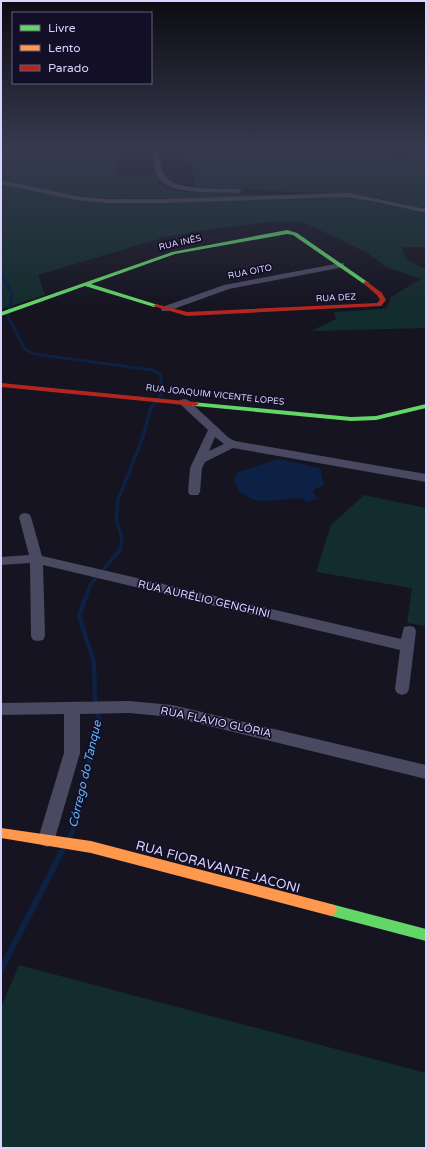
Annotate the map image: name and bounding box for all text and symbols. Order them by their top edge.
legend [12,12,152,84]
text: Livre [48,21,76,35]
text: Lento [48,41,81,55]
text: Parado [48,61,89,75]
street label: RUA INÊS [157,232,203,253]
street label: RUA OITO [227,262,273,282]
street label: RUA DEZ [316,291,357,305]
street label: RUA JOAQUIM VICENTE LOPES [145,382,285,408]
street label: RUA AURÉLIO GENGHINI [137,576,272,621]
street label: RUA FLÁVIO GLÓRIA [159,703,273,740]
water label: Córrego do Tanque [66,718,104,829]
street label: RUA FIORAVANTE JACONI [134,837,302,897]

